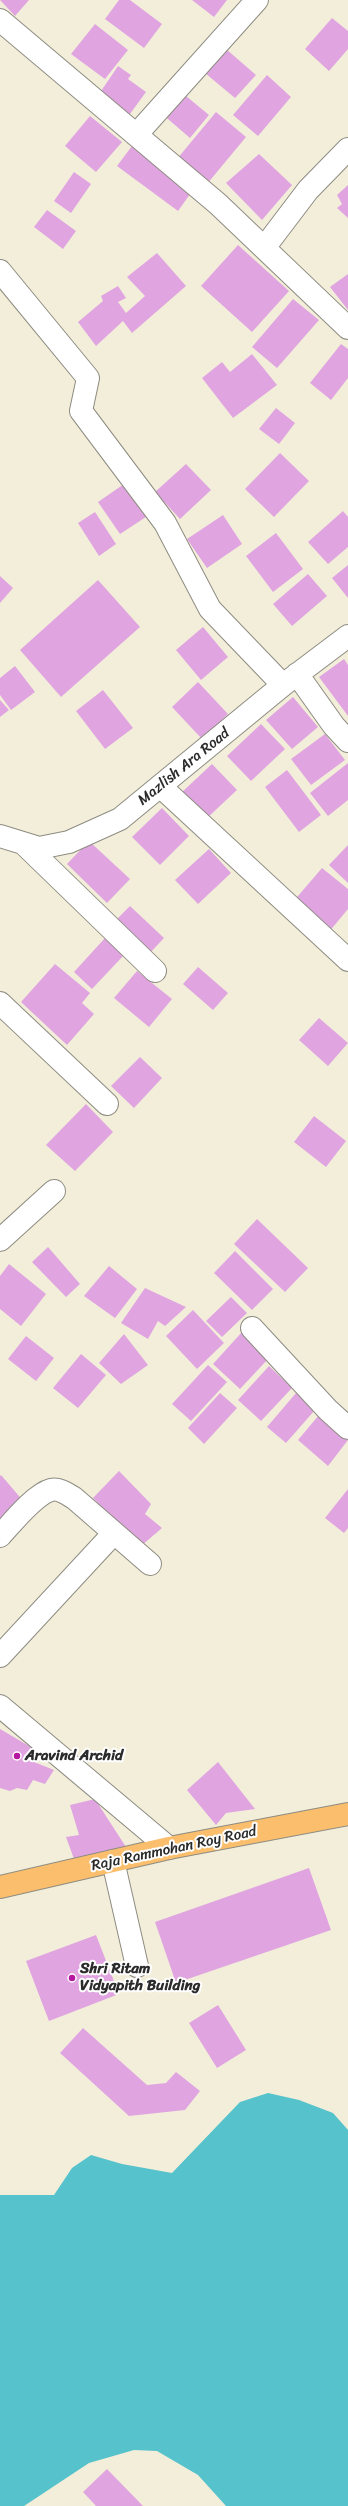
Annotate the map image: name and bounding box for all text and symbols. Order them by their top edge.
street label: Mazlish Ara Road [135,725,233,809]
place label: Aravind Archid [25,1747,123,1765]
marker: Aravind Archid [12,1751,22,1761]
street label: Raja Rammohan Roy Road [90,1823,258,1875]
place label: Shri Ritam Vidyapith Building [80,1960,200,1995]
marker: Shri Ritam Vidyapith Building [67,1973,77,1983]

